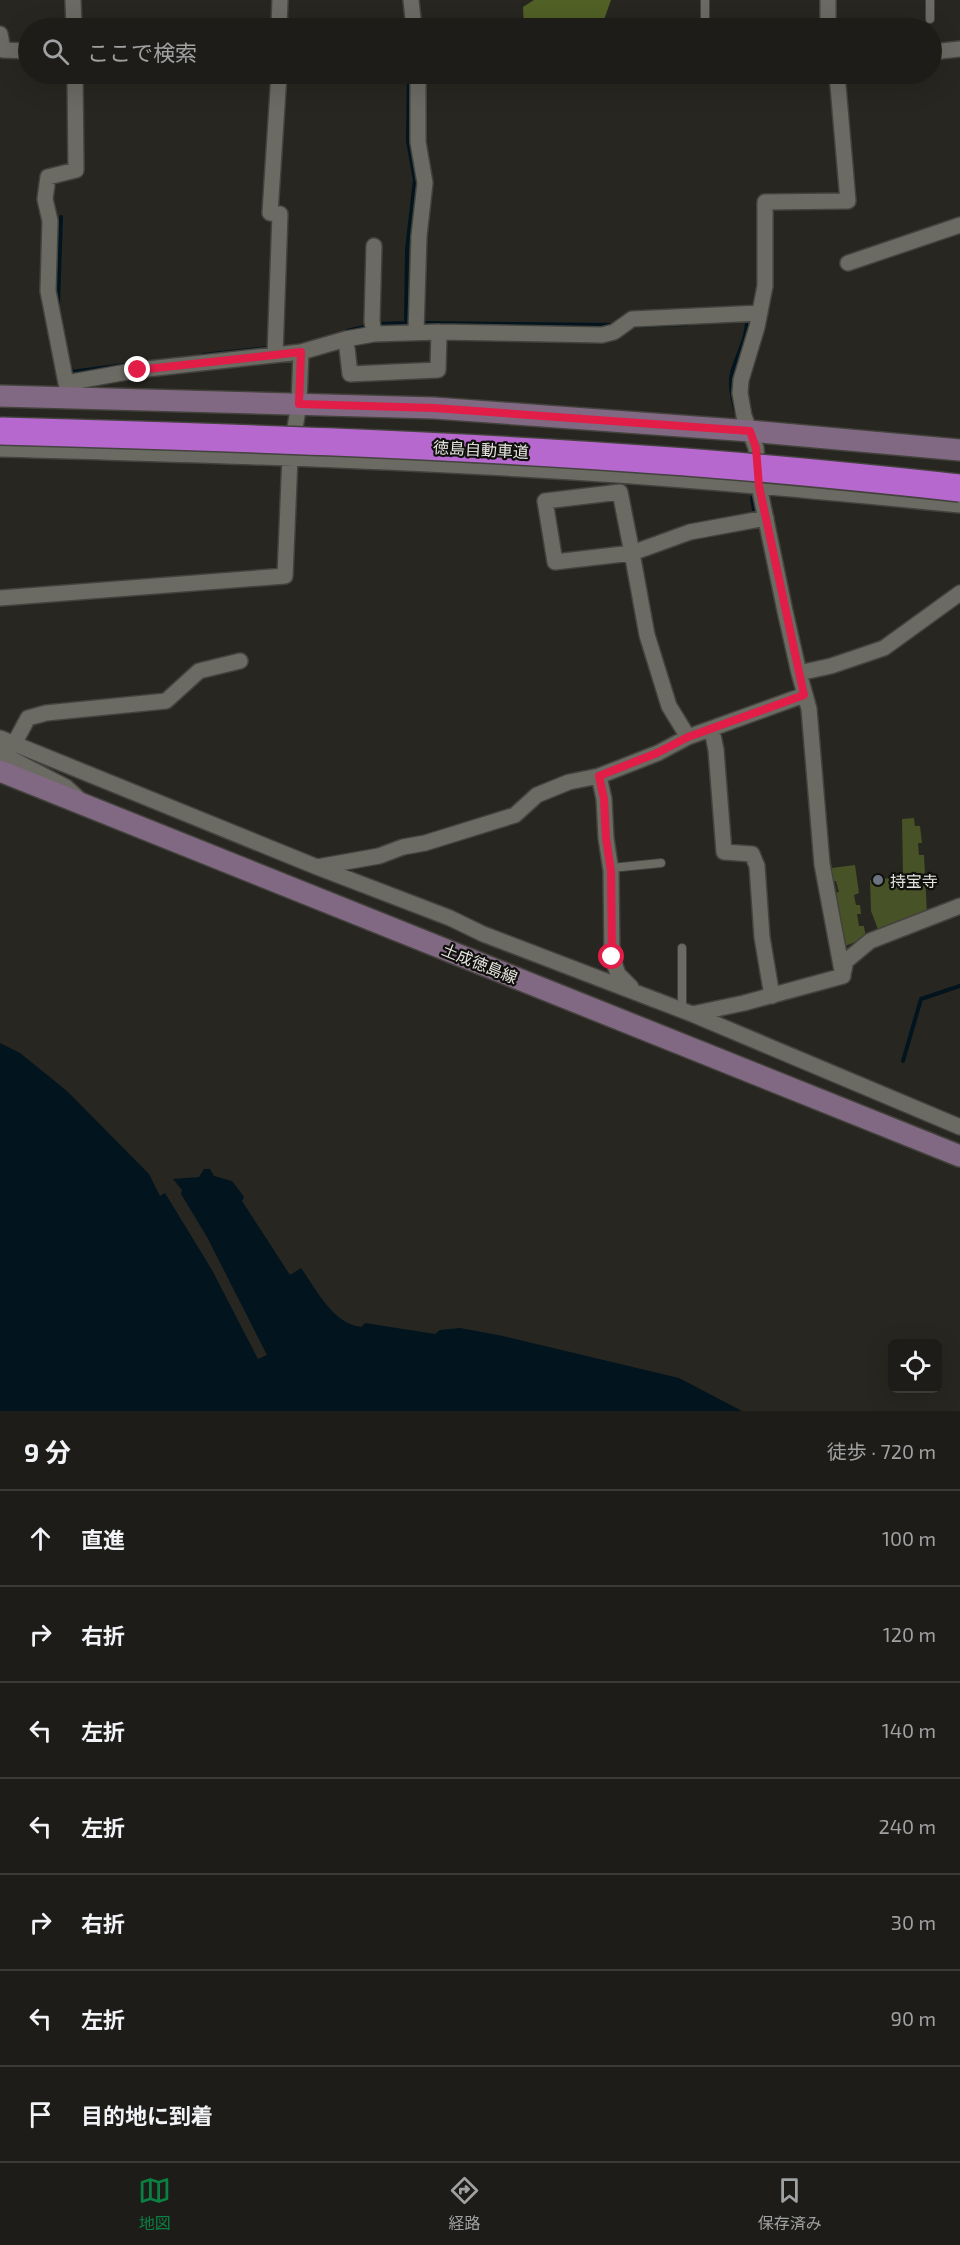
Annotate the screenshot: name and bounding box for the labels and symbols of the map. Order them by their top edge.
route end [124,356,150,382]
street label: 徳島自動車道 [433,437,529,461]
place label: 持宝寺 [890,871,938,890]
marker: 持宝寺 [871,873,885,887]
street label: 土成徳島線 [439,939,521,987]
route start [598,943,624,969]

